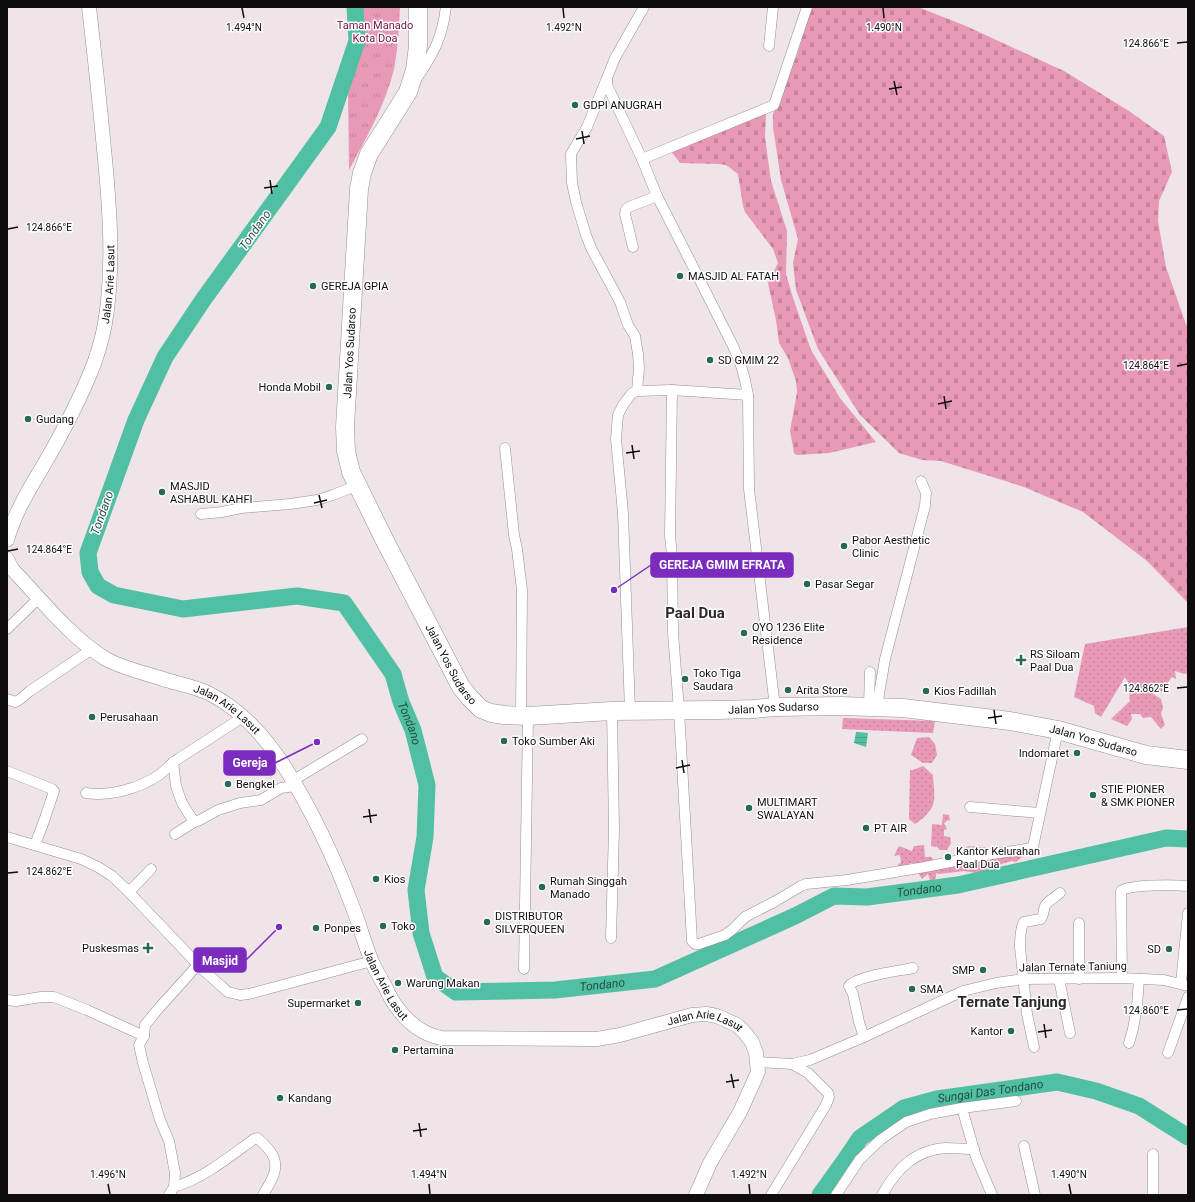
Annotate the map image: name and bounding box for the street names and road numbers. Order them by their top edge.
street label: Jalan Arie Lasut [98,245,117,325]
street label: Jalan Yos Sudarso [341,307,359,399]
street label: Jalan Yos Sudarso [423,622,479,707]
street label: Jalan Arie Lasut [192,682,263,737]
street label: Jalan Yos Sudarso [728,700,819,716]
street label: Jalan Yos Sudarso [1048,722,1139,759]
street label: Jalan Arie Lasut [361,948,411,1023]
street label: Jalan Ternate Taniung [1019,960,1127,974]
street label: Jalan Arie Lasut [665,1007,746,1034]

